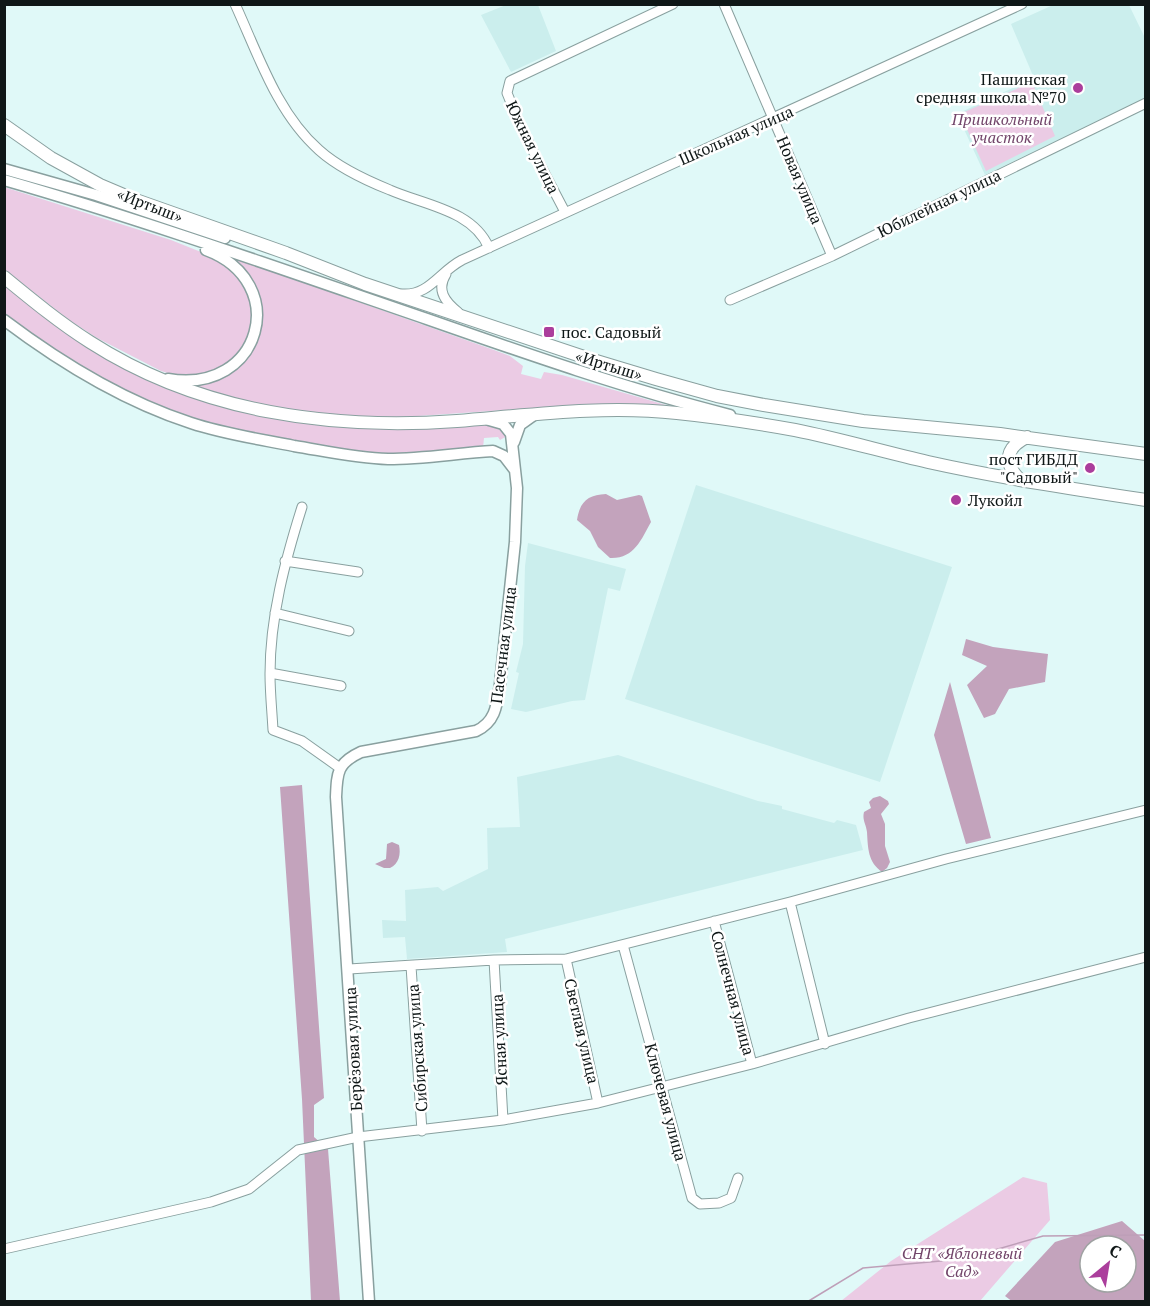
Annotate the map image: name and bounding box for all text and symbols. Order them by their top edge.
place label: Пашинская средняя школа №70 [916,68,1066,108]
marker: Пашинская средняя школа №70 [1071,81,1085,95]
street label: Южная улица [501,97,565,197]
street label: Школьная улица [675,100,797,170]
park label: Пришкольный участок [951,108,1053,148]
street label: Новая улица [772,133,828,227]
street label: Юбилейная улица [874,164,1004,242]
street label: «Иртыш» [114,182,187,228]
place label: пос. Садовый [561,321,662,343]
marker: пос. Садовый [542,325,556,339]
street label: «Иртыш» [573,344,646,386]
place label: пост ГИБДД "Садовый" [989,448,1078,488]
marker: пост ГИБДД "Садовый" [1083,461,1097,475]
place label: Лукойл [967,489,1023,511]
marker: Лукойл [949,493,963,507]
street label: Пасечная улица [485,585,521,705]
street label: Солнечная улица [706,928,760,1058]
street label: Светлая улица [559,976,605,1086]
street label: Сибирская улица [402,983,432,1113]
street label: Берёзовая улица [339,986,367,1112]
street label: Ясная улица [486,994,512,1086]
street label: Ключевая улица [640,1041,692,1163]
north arrow [1078,1234,1138,1294]
text: С [1105,1239,1126,1263]
park label: СНТ «Яблоневый Сад» [902,1242,1022,1282]

